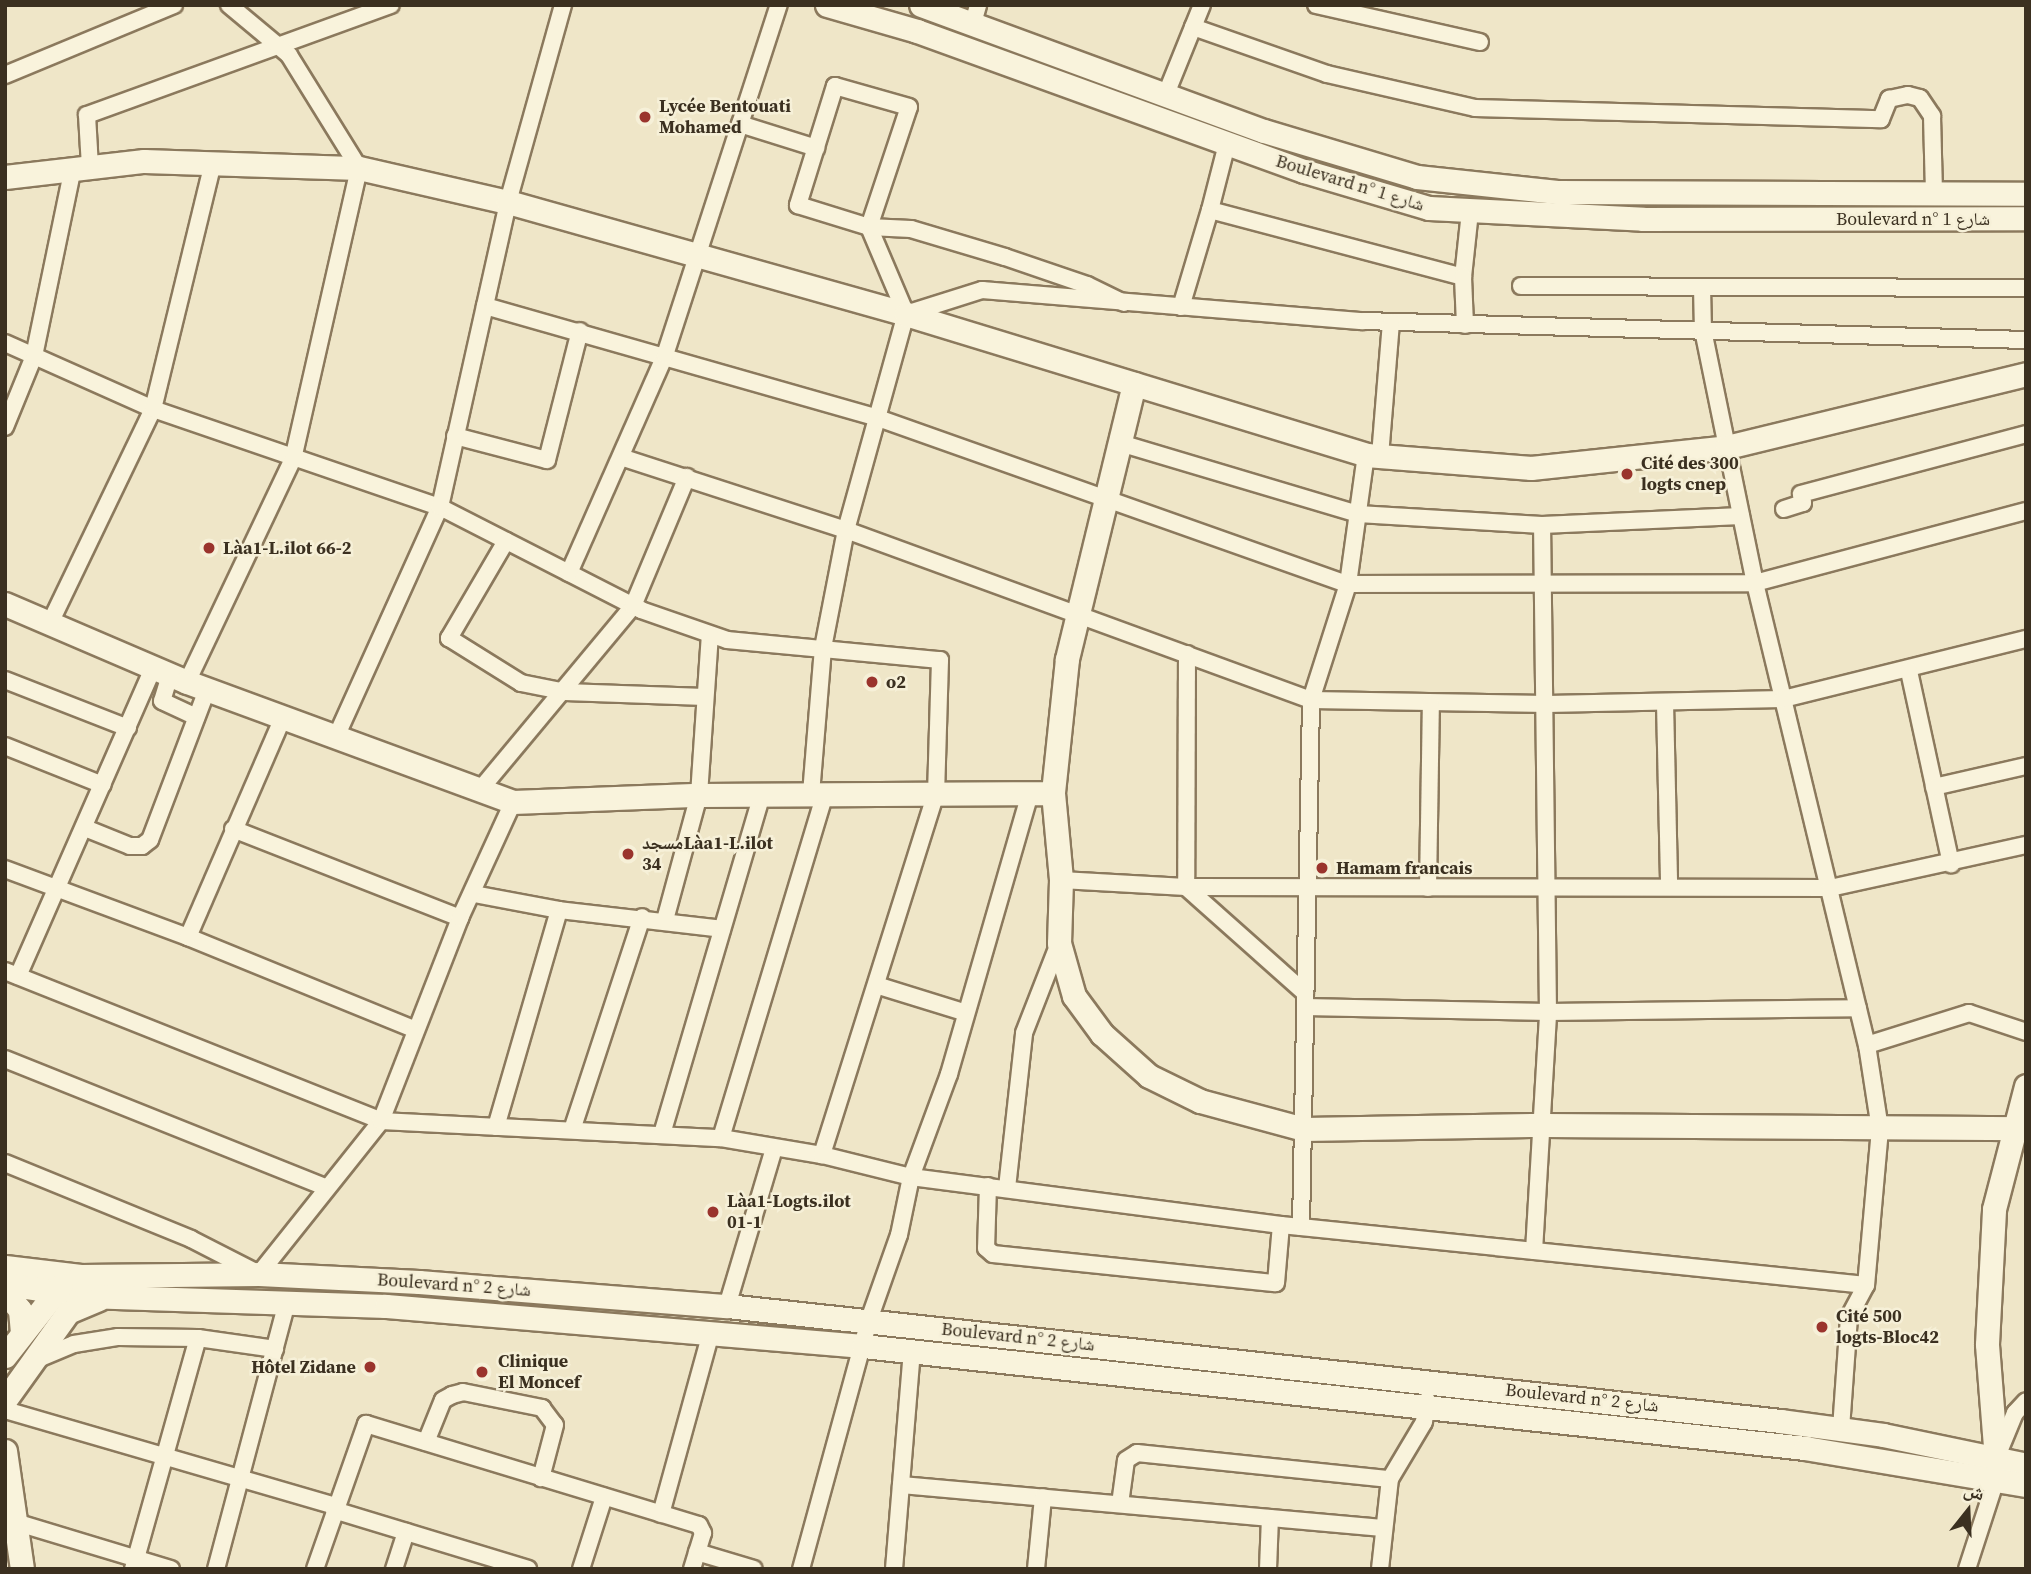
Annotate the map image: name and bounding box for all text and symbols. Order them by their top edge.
place label: Lycée Bentouati Mohamed [659,96,791,138]
marker: Lycée Bentouati Mohamed [637,109,653,125]
street label: Boulevard n° شارع 1 [1273,150,1427,216]
street label: Boulevard n° شارع 1 [1836,208,1990,230]
place label: Cité des 300 logts cnep [1641,453,1739,496]
marker: Cité des 300 logts cnep [1619,466,1635,482]
place label: Làa1-L.ilot 66-2 [223,537,352,559]
marker: Làa1-L.ilot 66-2 [201,540,217,556]
place label: o2 [886,671,906,693]
marker: o2 [864,674,880,690]
place label: مسجدLàa1-L.ilot 34 [642,833,773,876]
marker: مسجدLàa1-L.ilot 34 [620,846,636,862]
place label: Hamam francais [1336,857,1472,879]
marker: Hamam francais [1314,860,1330,876]
place label: Làa1-Logts.ilot 01-1 [727,1191,851,1234]
marker: Làa1-Logts.ilot 01-1 [705,1204,721,1220]
street label: Boulevard n° شارع 2 [376,1269,532,1301]
place label: Cité 500 logts-Bloc42 [1836,1306,1939,1348]
street label: Boulevard n° شارع 2 [940,1318,1096,1356]
marker: Cité 500 logts-Bloc42 [1814,1319,1830,1335]
place label: Clinique El Moncef [498,1351,580,1394]
place label: Hôtel Zidane [251,1356,356,1378]
marker: Hôtel Zidane [362,1359,378,1375]
marker: Clinique El Moncef [472,1362,492,1382]
street label: Boulevard n° شارع 2 [1504,1379,1660,1417]
north arrow [1933,1476,2003,1546]
text: ش [1961,1476,1988,1507]

